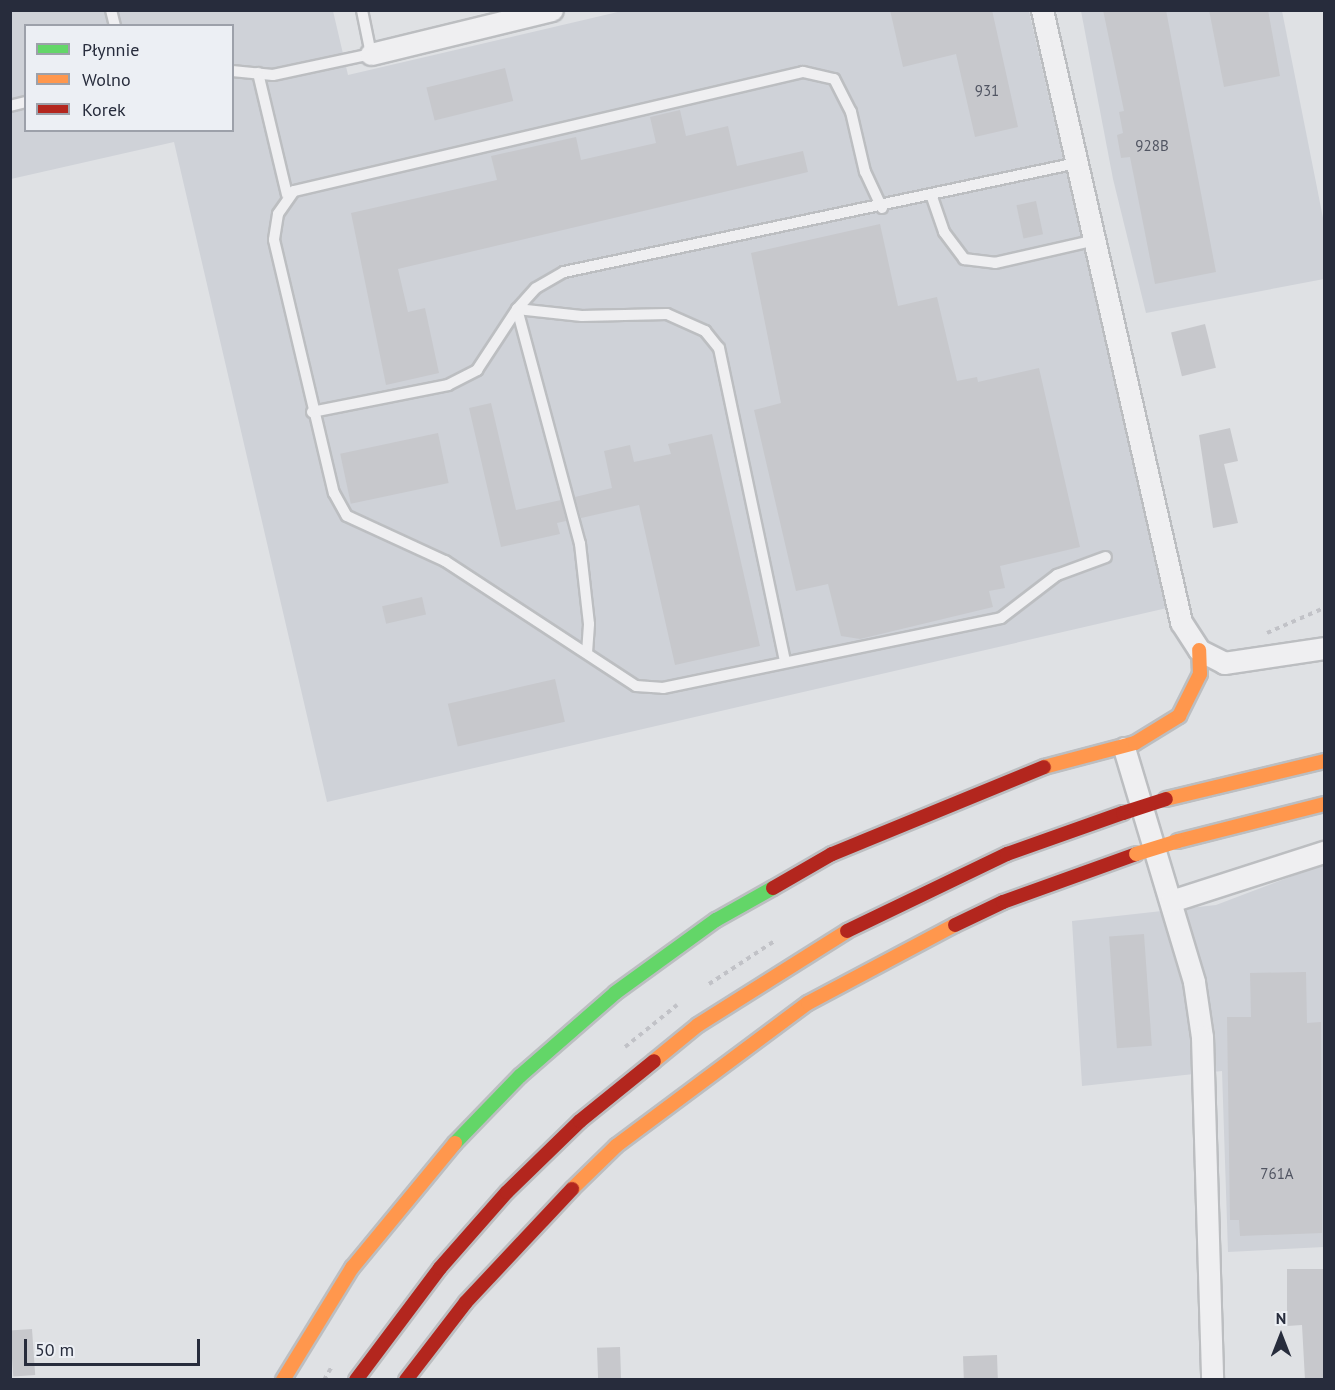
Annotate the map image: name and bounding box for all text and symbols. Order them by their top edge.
legend [24,24,234,132]
text: Płynnie [82,38,139,61]
text: Wolno [82,68,131,91]
house number: 931 [975,82,999,100]
text: Korek [82,98,126,121]
house number: 928B [1135,137,1169,155]
house number: 761A [1260,1165,1294,1183]
north arrow [1251,1306,1311,1366]
text: N [1276,1308,1286,1328]
scale bar [27,1327,202,1365]
text: 50 m [35,1338,74,1361]

